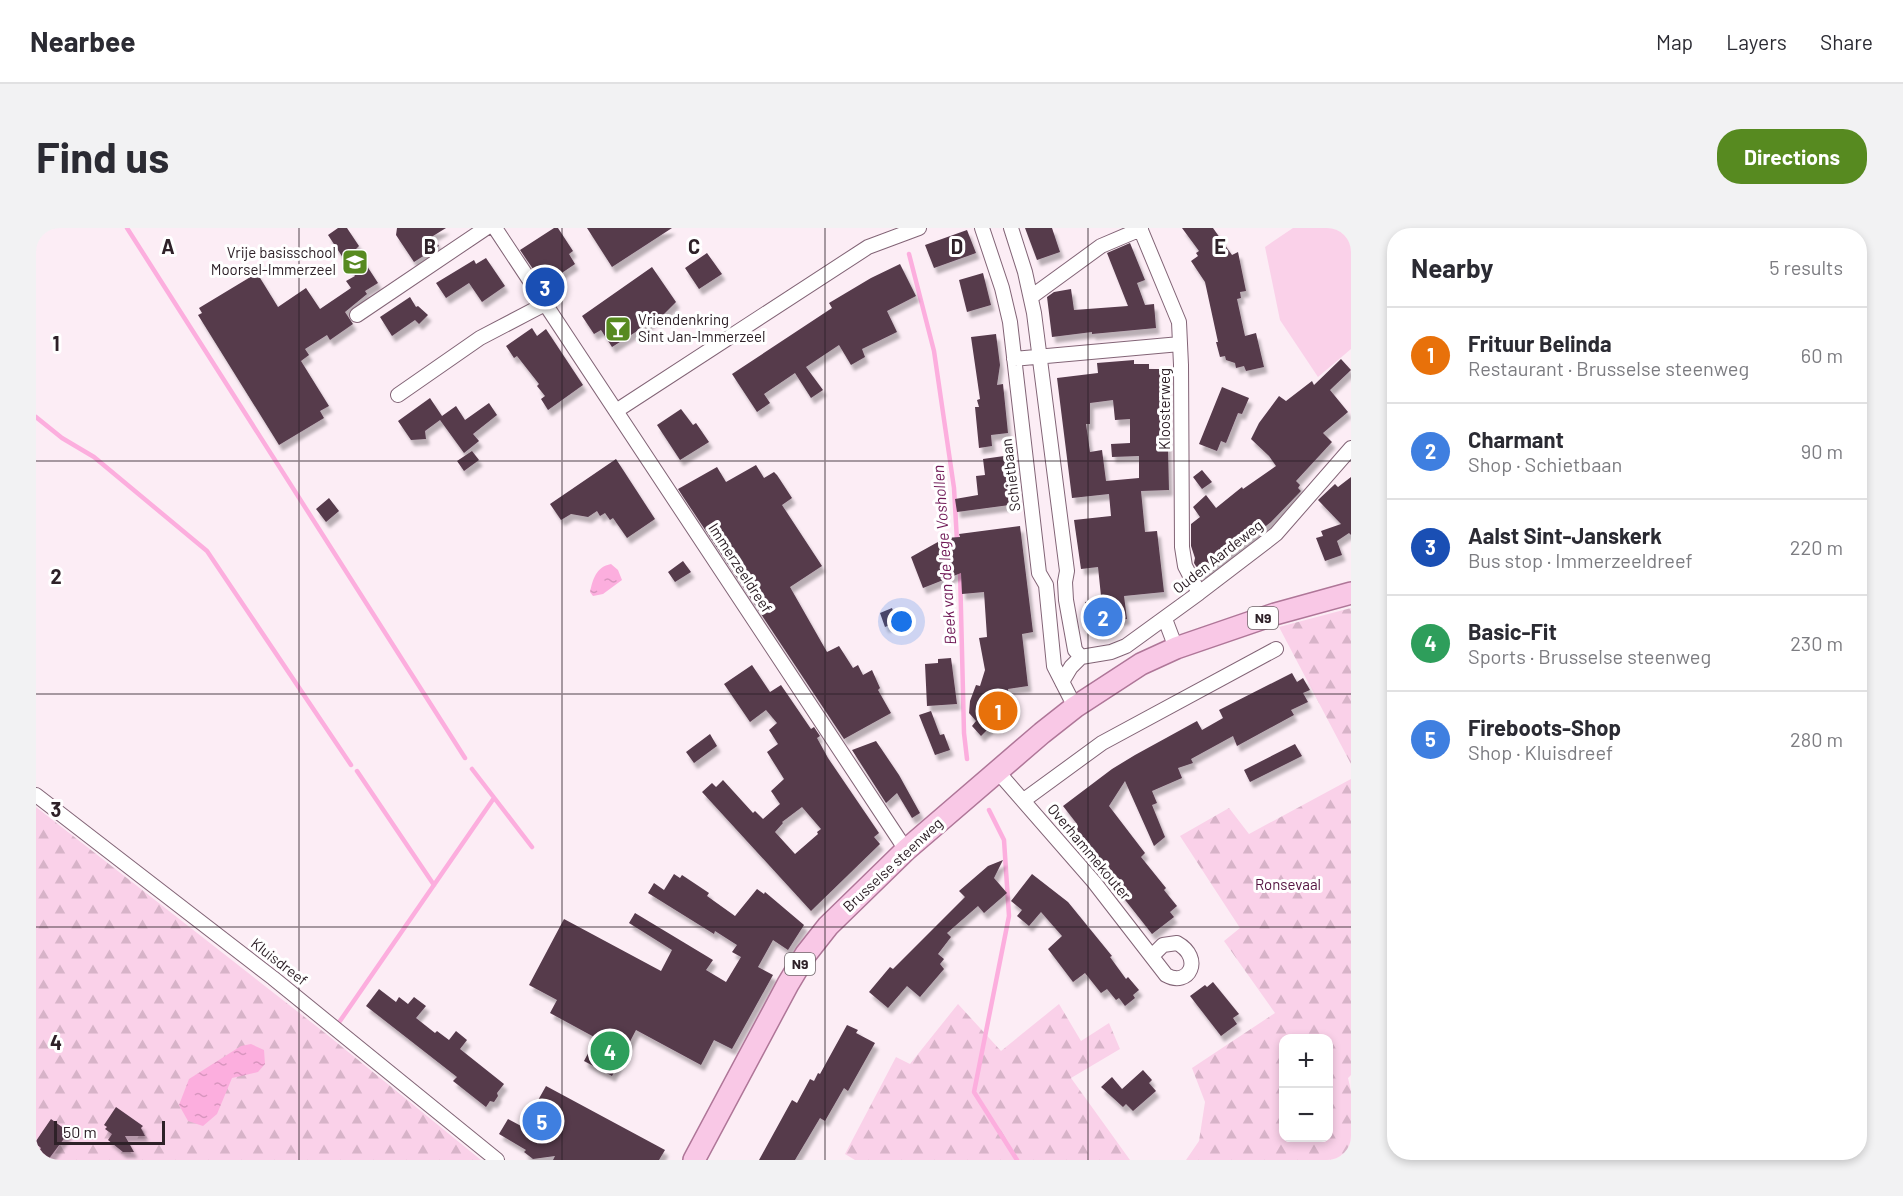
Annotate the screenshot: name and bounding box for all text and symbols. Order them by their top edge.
text: Nearbee [30,24,136,58]
text: Map [1656,29,1693,54]
text: Layers [1726,29,1787,54]
text: Share [1820,29,1873,54]
button: Directions [1717,129,1867,184]
text: Find us [36,131,169,181]
text: A [161,234,175,258]
text: B [424,234,436,258]
text: C [688,234,700,258]
text: D [951,234,963,258]
text: E [1214,234,1226,258]
place label: Vrije basisschool Moorsel-Immerzeel [211,243,336,278]
school or university icon: Vrije basisschool Moorsel-Immerzeel [340,247,370,277]
text: Nearby [1411,252,1493,283]
text: 5 results [1769,255,1843,279]
pin: 3 [526,264,564,310]
place label: Vriendenkring Sint Jan-Immerzeel [638,310,766,345]
bar icon: Vriendenkring Sint Jan-Immerzeel [603,314,633,344]
text: Frituur Belinda [1468,330,1612,356]
text: 1 [52,331,60,355]
text: 1 [1427,343,1434,367]
text: 60 m [1801,343,1843,367]
text: Restaurant · Brusselse steenweg [1468,356,1749,380]
street label: Kloosterweg [1155,368,1173,450]
text: Charmant [1468,426,1564,452]
street label: Schietbaan [997,438,1023,513]
text: 2 [1425,439,1436,463]
text: 90 m [1801,439,1843,463]
text: Shop · Schietbaan [1468,452,1622,476]
water label: Beek van de lege Voshollen [928,464,959,646]
street label: Ouden Aardeweg [1169,515,1266,597]
street label: Immerzeeldreef [705,519,776,616]
text: Aalst Sint-Janskerk [1468,522,1662,548]
text: 3 [1425,535,1436,559]
text: 220 m [1790,535,1843,559]
text: Bus stop · Immerzeeldreef [1468,548,1693,572]
text: 2 [50,564,62,588]
pin: 2 [1084,594,1122,640]
your location [887,607,916,636]
road number: N9 [1248,607,1278,629]
text: Basic-Fit [1468,618,1557,644]
text: 4 [1424,631,1437,655]
text: 230 m [1790,631,1843,655]
text: Sports · Brusselse steenweg [1468,644,1711,668]
pin: 1 [978,688,1018,734]
text: Fireboots-Shop [1468,714,1621,740]
text: 5 [1425,727,1436,751]
text: 280 m [1790,727,1843,751]
text: Shop · Kluisdreef [1468,740,1613,764]
text: 3 [51,797,61,821]
street label: Overhammekouter [1044,800,1136,904]
street label: Brusselse steenweg [839,813,946,915]
park label: Ronsevaal [1255,875,1321,893]
street label: Kluisdreef [248,934,311,989]
road number: N9 [785,953,815,975]
pin: 4 [590,1028,630,1074]
text: 4 [50,1030,62,1054]
map controls [1279,1034,1333,1142]
button: + [1279,1034,1333,1088]
button: − [1279,1088,1333,1142]
pin: 5 [522,1098,562,1144]
scale bar [54,1118,165,1146]
text: 50 m [63,1122,97,1141]

